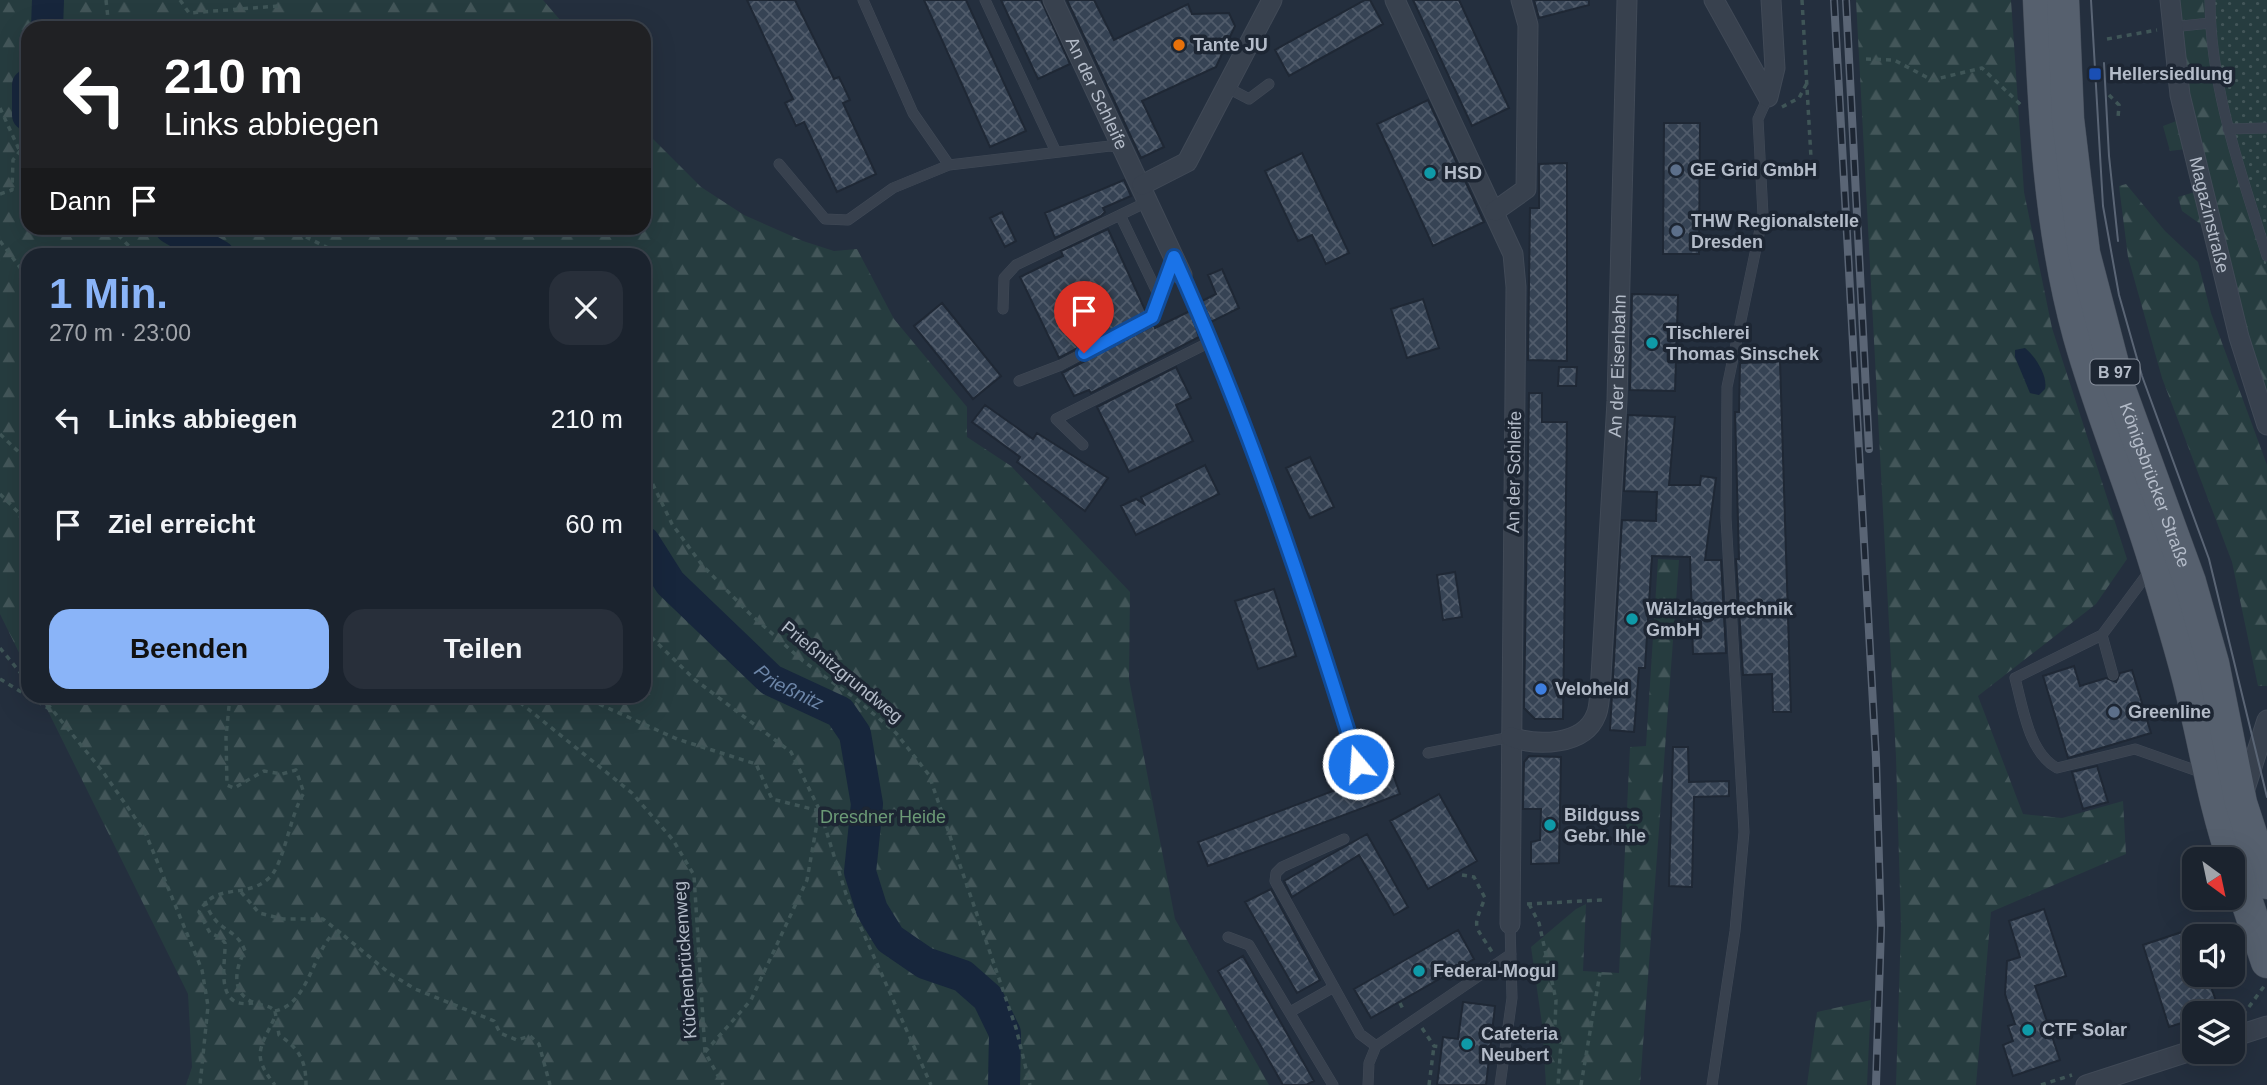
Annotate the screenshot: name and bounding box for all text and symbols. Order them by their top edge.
street label: An der Schleife [1062,34,1132,153]
place label: Tante JU [1193,35,1268,55]
marker: Tante JU [1171,37,1187,53]
icon: left [49,49,140,140]
text: 210 m [164,49,303,103]
place label: Hellersiedlung [2109,64,2233,84]
marker: Hellersiedlung [2087,66,2103,82]
text: Links abbiegen [164,106,379,142]
street label: Magazinstraße [2185,155,2233,275]
place label: GE Grid GmbH [1690,160,1817,180]
marker: GE Grid GmbH [1668,162,1684,178]
place label: HSD [1444,163,1482,183]
marker: HSD [1422,165,1438,181]
icon: arrive [125,182,163,220]
text: Dann [49,186,111,216]
place label: THW Regionalstelle Dresden [1691,211,1859,252]
marker: THW Regionalstelle Dresden [1669,223,1685,239]
text: 1 Min. [49,270,168,317]
button: close [549,271,623,345]
pin [1054,281,1114,353]
icon: arrive [1065,292,1103,330]
street label: An der Eisenbahn [1605,294,1630,438]
text: 270 m · 23:00 [49,320,191,346]
place label: Tischlerei Thomas Sinschek [1666,323,1820,364]
marker: Tischlerei Thomas Sinschek [1644,335,1660,351]
road number: B 97 [2090,360,2140,384]
street label: Königsbrücker Straße [2116,400,2194,570]
icon: left [49,401,87,439]
text: Links abbiegen [108,404,297,434]
text: 210 m [551,404,623,434]
street label: An der Schleife [1503,411,1525,533]
icon: arrive [49,506,87,544]
text: Ziel erreicht [108,509,255,539]
text: 60 m [565,509,623,539]
place label: Wälzlagertechnik GmbH [1646,599,1794,640]
button: Beenden [49,609,329,689]
button: Teilen [343,609,623,689]
marker: Wälzlagertechnik GmbH [1624,611,1640,627]
street label: Prießnitzgrundweg [777,616,907,728]
water label: Prießnitz [754,656,830,714]
place label: Veloheld [1555,679,1629,699]
marker: Veloheld [1533,681,1549,697]
place label: Greenline [2128,702,2211,722]
marker: Greenline [2106,704,2122,720]
position arrow [1321,727,1395,801]
place label: Bildguss Gebr. Ihle [1564,805,1646,846]
park label: Dresdner Heide [820,807,946,827]
marker: Bildguss Gebr. Ihle [1542,817,1558,833]
north arrow [2182,847,2245,910]
map controls [2182,847,2245,1064]
street label: Küchenbrückenweg [670,880,700,1040]
button: sound [2182,924,2245,987]
place label: Federal-Mogul [1433,961,1556,981]
marker: Federal-Mogul [1411,963,1427,979]
button: layers [2182,1001,2245,1064]
place label: CTF Solar [2042,1020,2127,1040]
marker: CTF Solar [2020,1022,2036,1038]
place label: Cafeteria Neubert [1481,1024,1559,1065]
marker: Cafeteria Neubert [1459,1036,1475,1052]

